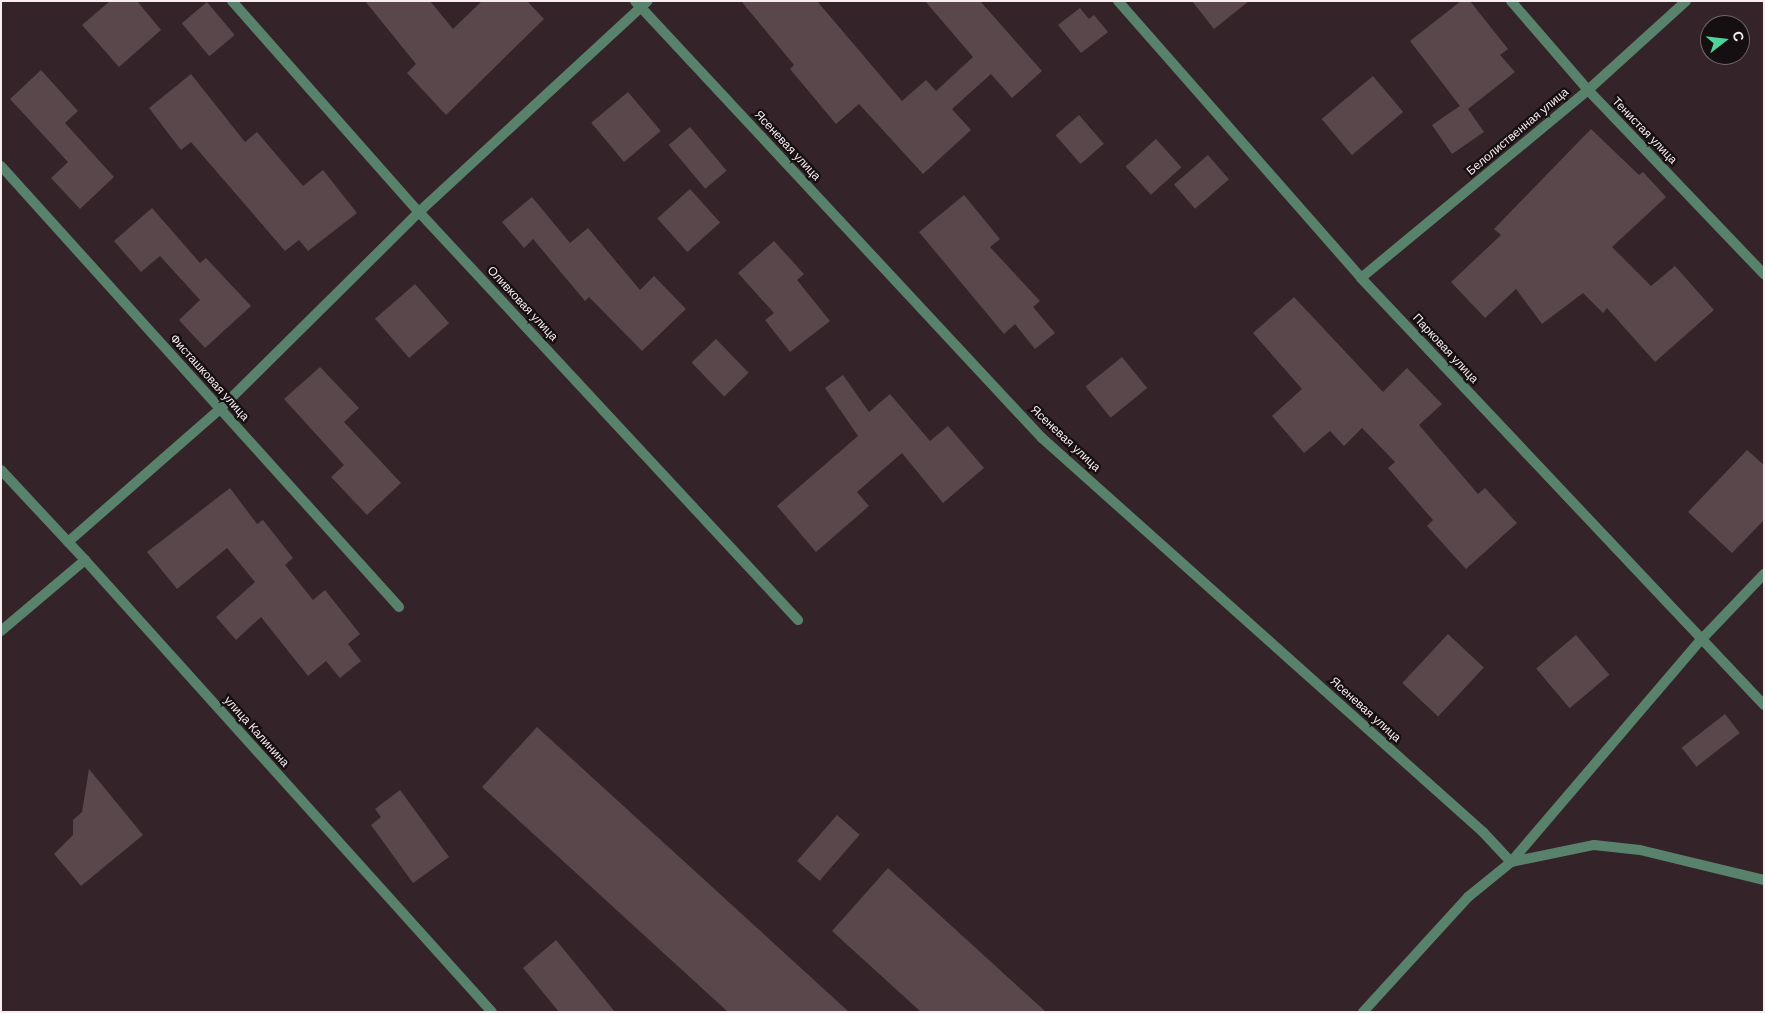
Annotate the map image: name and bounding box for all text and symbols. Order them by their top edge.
north arrow [1700,15,1750,65]
text: С [1728,29,1749,43]
street label: Белолиственная улица [1464,85,1572,179]
street label: Тенистая улица [1608,95,1680,167]
street label: Ясеневая улица [751,108,823,184]
street label: Оливковая улица [484,264,560,344]
street label: Парковая улица [1409,311,1481,387]
street label: Фисташковая улица [166,332,252,424]
street label: Ясеневая улица [1027,403,1103,475]
street label: Ясеневая улица [1327,674,1403,746]
street label: улица Калинина [220,694,292,770]

